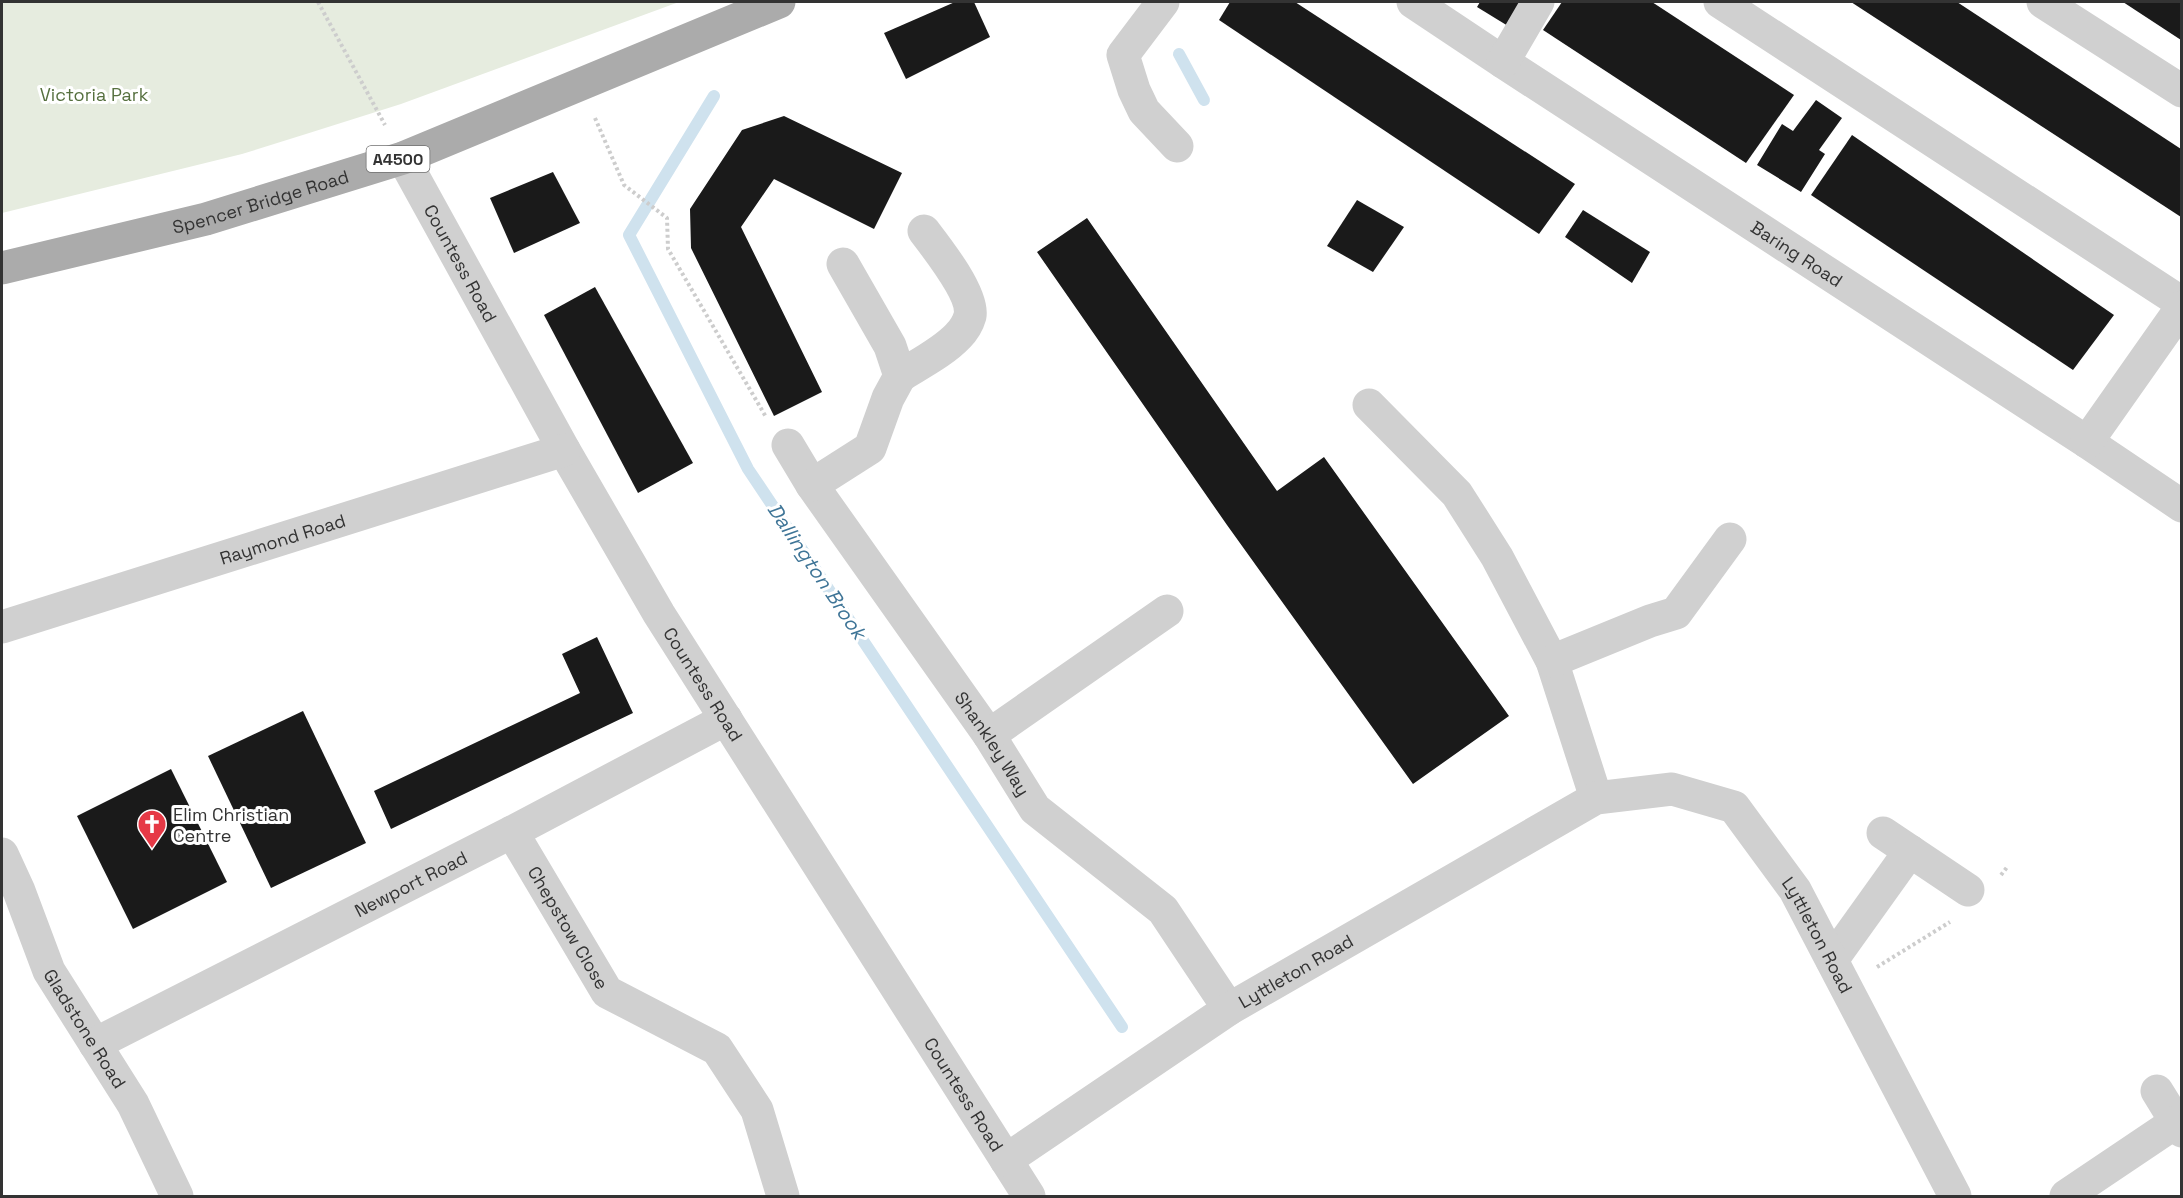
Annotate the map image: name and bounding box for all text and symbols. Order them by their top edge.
park label: Victoria Park [40,83,149,106]
road number: A4500 [366,146,430,172]
street label: Spencer Bridge Road [170,164,351,238]
street label: Countess Road [419,200,503,326]
street label: Baring Road [1747,215,1847,292]
water label: Dallington Brook [762,498,873,646]
street label: Raymond Road [217,508,348,569]
street label: Countess Road [659,623,748,745]
street label: Shankley Way [950,687,1035,800]
place label: Elim Christian Centre [173,803,289,847]
church icon: Elim Christian Centre [136,808,168,850]
street label: Newport Road [350,845,471,922]
street label: Chepstow Close [523,862,614,993]
street label: Lyttleton Road [1777,872,1858,997]
street label: Lyttleton Road [1234,929,1357,1013]
street label: Gladstone Road [39,964,132,1092]
street label: Countess Road [919,1033,1009,1156]

